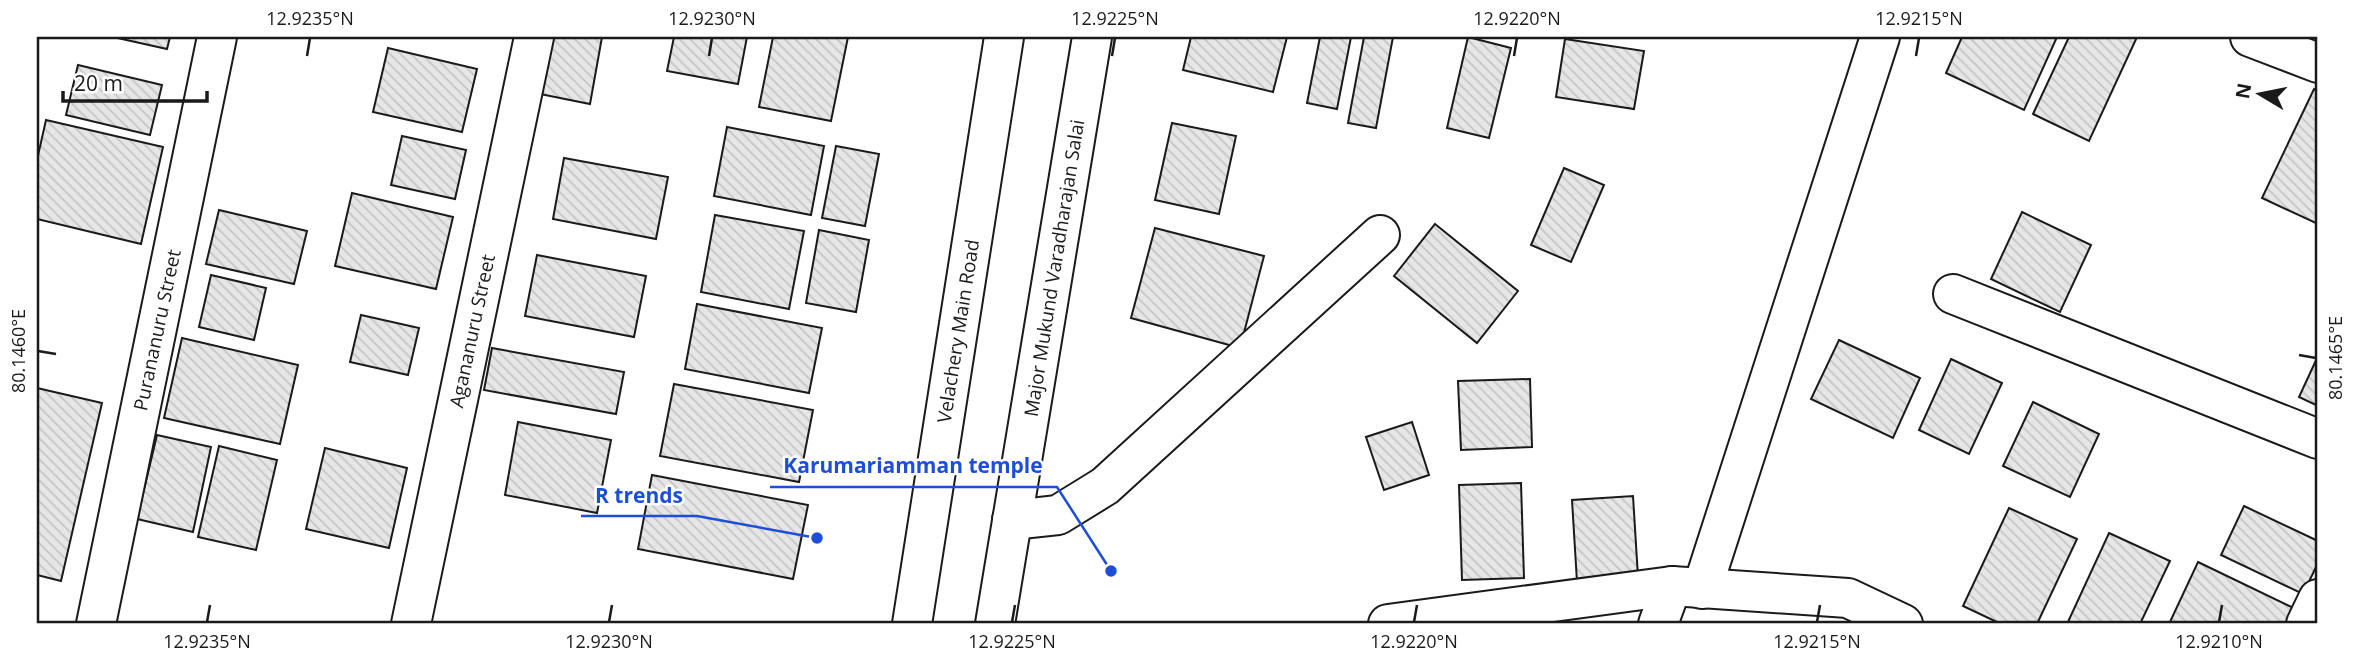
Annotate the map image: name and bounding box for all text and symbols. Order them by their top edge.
text: 12.9235°N [266,6,354,30]
text: 12.9230°N [668,6,756,30]
text: 12.9225°N [1071,6,1159,30]
text: 12.9220°N [1473,6,1561,30]
text: 12.9215°N [1875,6,1963,30]
scale bar [63,60,206,104]
north arrow [2226,60,2296,130]
text: 20 m [74,69,123,97]
text: N [2229,81,2257,101]
street label: Major Mukund Varadharajan Salai [1018,118,1090,418]
street label: Velachery Main Road [931,237,985,425]
street label: Purananuru Street [127,247,187,413]
street label: Agananuru Street [443,252,501,410]
text: 80.1460°E [6,309,30,393]
text: 80.1465°E [2323,316,2347,400]
callout: Karumariamman temple [770,445,1057,487]
text: Karumariamman temple [783,451,1043,479]
callout: R trends [581,474,697,516]
text: R trends [595,481,683,509]
text: 12.9235°N [163,629,251,653]
text: 12.9230°N [565,629,653,653]
text: 12.9225°N [968,629,1056,653]
text: 12.9220°N [1370,629,1458,653]
text: 12.9215°N [1773,629,1861,653]
text: 12.9210°N [2175,629,2263,653]

